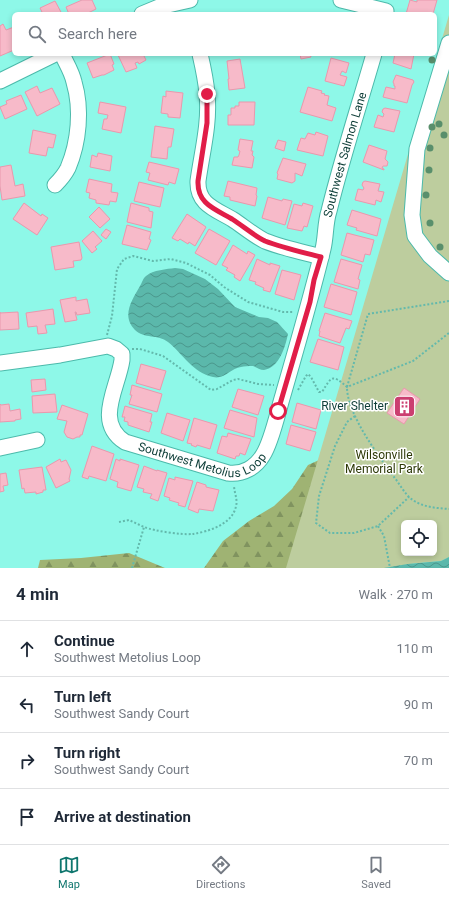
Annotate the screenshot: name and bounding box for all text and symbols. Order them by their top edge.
search box [12,12,437,56]
icon: search [26,23,48,45]
text: Search here [58,25,137,43]
route end [198,85,216,103]
street label: Southwest Salmon Lane [321,90,369,219]
building icon: River Shelter [391,393,417,419]
place label: River Shelter [321,399,388,413]
route start [269,402,287,420]
street label: Southwest Metolius Loop [132,437,268,457]
text: Southwest Metolius Loop [137,439,269,480]
park label: Wilsonville Memorial Park [345,448,424,476]
map controls [401,520,437,556]
button: locate [401,520,437,556]
text: 4 min [16,584,59,604]
text: Walk · 270 m [358,587,433,602]
text: Continue [54,632,115,650]
icon: ahead [16,638,38,660]
text: 110 m [396,641,433,656]
text: Southwest Metolius Loop [54,650,201,665]
text: Turn left [54,688,111,706]
icon: left [16,694,38,716]
text: 90 m [404,697,433,712]
text: Southwest Sandy Court [54,706,189,721]
text: Turn right [54,744,120,762]
icon: right [16,750,38,772]
text: 70 m [404,753,433,768]
text: Southwest Sandy Court [54,762,189,777]
icon: arrive [16,806,38,828]
text: Arrive at destination [54,808,191,826]
tab: Map [58,854,80,891]
tab: Directions [196,854,245,891]
tab: Saved [361,854,391,891]

